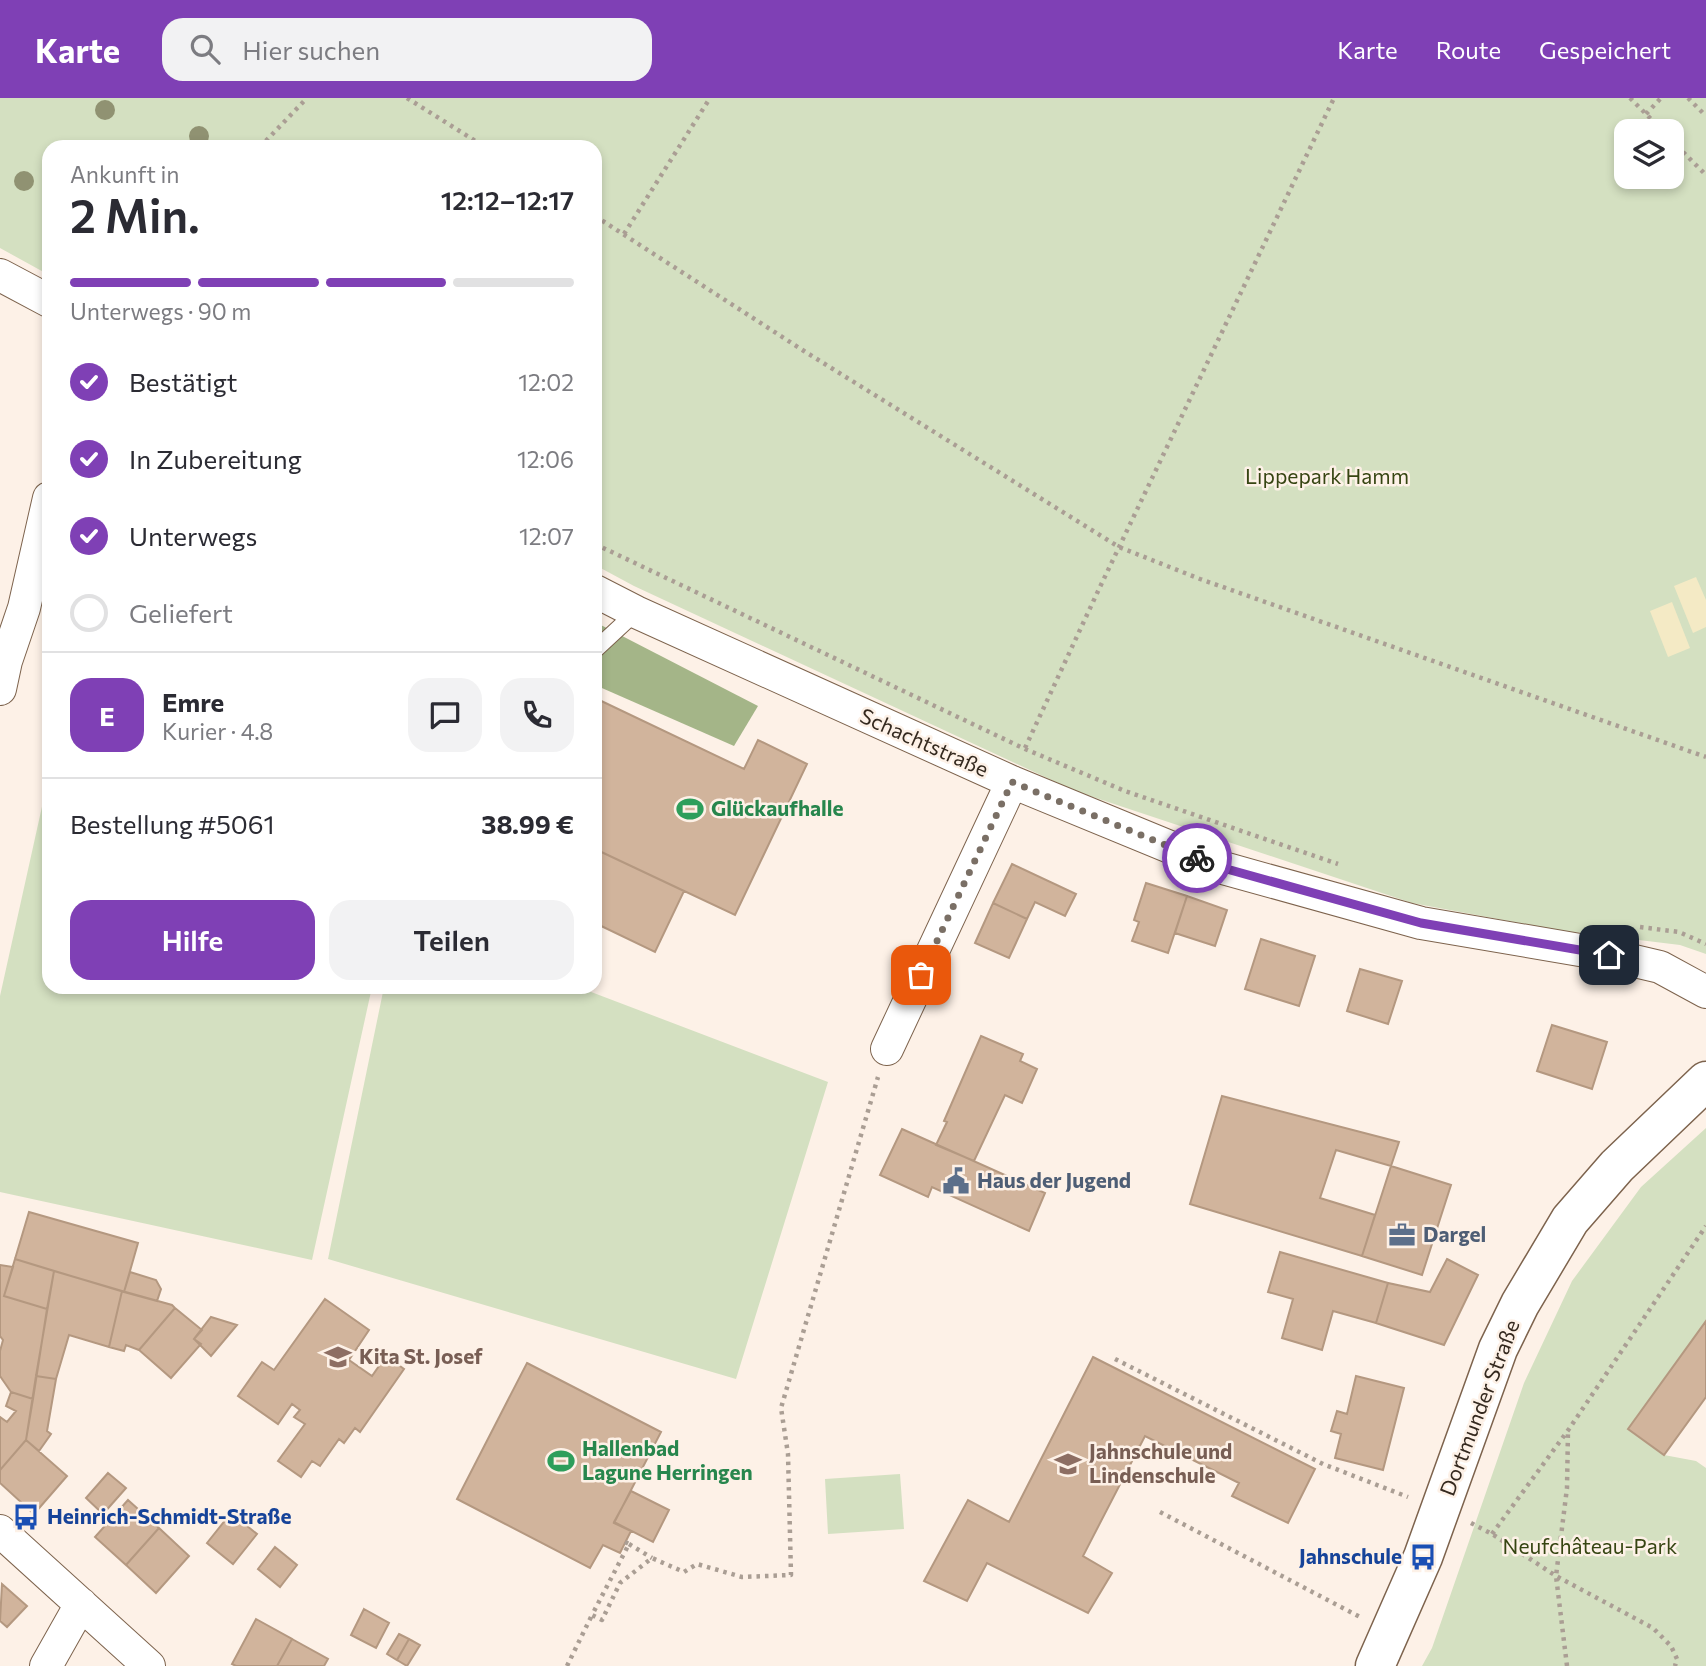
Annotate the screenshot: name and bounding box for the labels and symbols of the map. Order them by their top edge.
park label: Lippepark Hamm [1245,463,1409,488]
street label: Schachtstraße [857,702,993,781]
sports icon: Glückaufhalle [675,794,705,824]
place label: Glückaufhalle [711,795,844,820]
courier [1162,823,1232,893]
pin [1579,925,1639,985]
pin [891,945,951,1005]
public building icon: Haus der Jugend [941,1166,971,1196]
place label: Haus der Jugend [977,1167,1131,1192]
office icon: Dargel [1387,1220,1417,1250]
place label: Dargel [1423,1221,1486,1246]
street label: Dortmunder Straße [1434,1316,1524,1499]
school or university icon: Kita St. Josef [323,1342,353,1372]
place label: Kita St. Josef [359,1343,483,1368]
place label: Hallenbad Lagune Herringen [582,1435,753,1484]
place label: Jahnschule und Lindenschule [1089,1438,1232,1487]
sports icon: Hallenbad Lagune Herringen [546,1446,576,1476]
school or university icon: Jahnschule und Lindenschule [1053,1449,1083,1479]
bus stop icon: Heinrich-Schmidt-Straße [11,1502,41,1532]
place label: Heinrich-Schmidt-Straße [47,1503,292,1528]
park label: Neufchâteau-Park [1503,1533,1677,1558]
bus stop icon: Jahnschule [1408,1542,1438,1572]
place label: Jahnschule [1299,1543,1402,1568]

